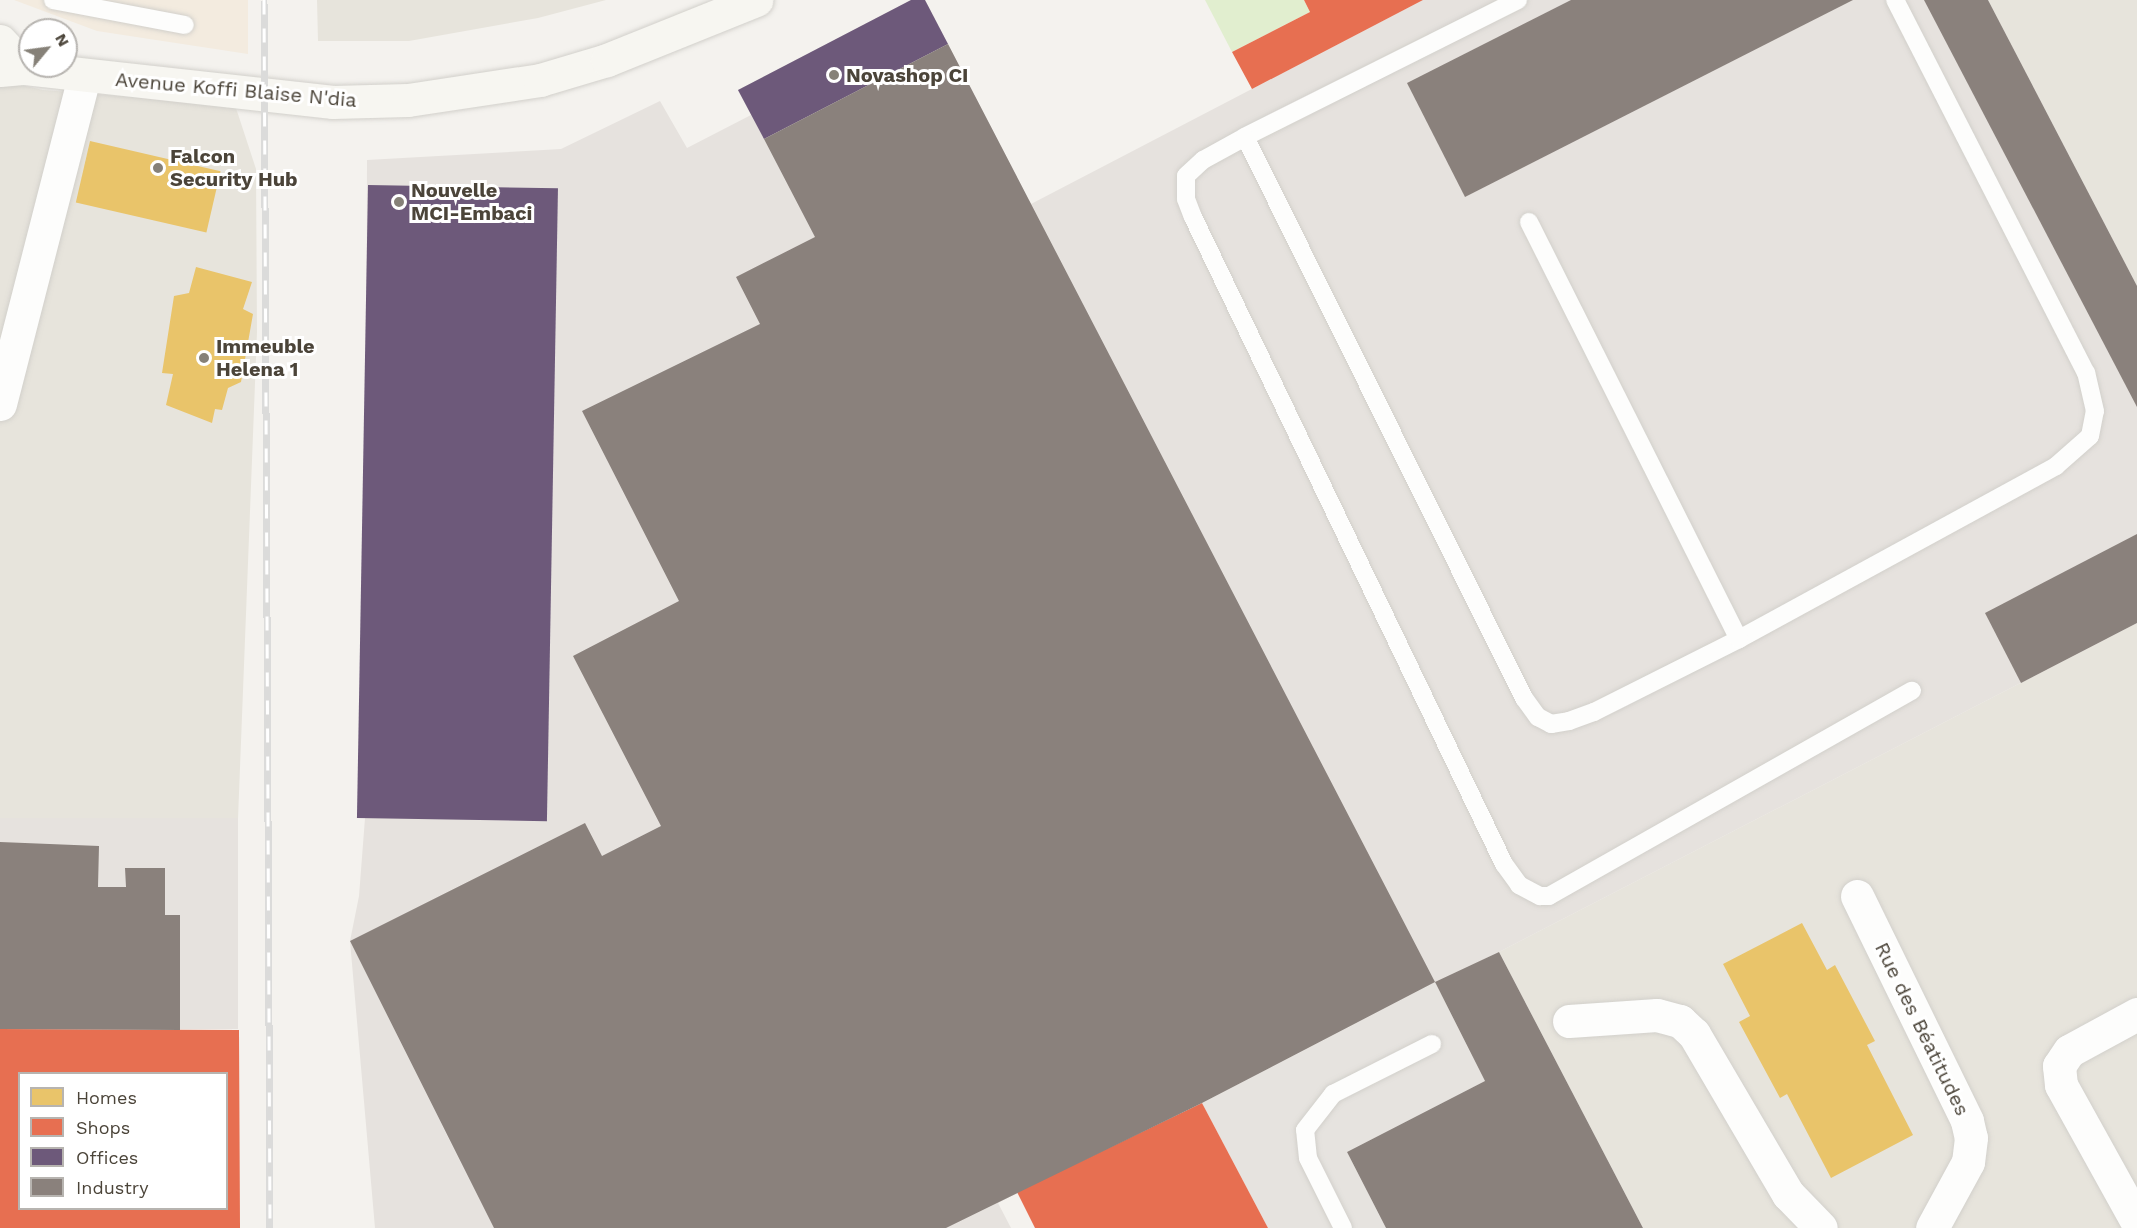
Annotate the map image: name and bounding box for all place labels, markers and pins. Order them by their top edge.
place label: Novashop CI [846,63,968,87]
marker: Novashop CI [827,68,841,82]
place label: Falcon Security Hub [170,144,298,191]
marker: Falcon Security Hub [151,161,165,175]
place label: Nouvelle MCI-Embaci [411,178,532,225]
marker: Nouvelle MCI-Embaci [392,195,406,209]
place label: Immeuble Helena 1 [216,334,315,381]
marker: Immeuble Helena 1 [197,351,211,365]

